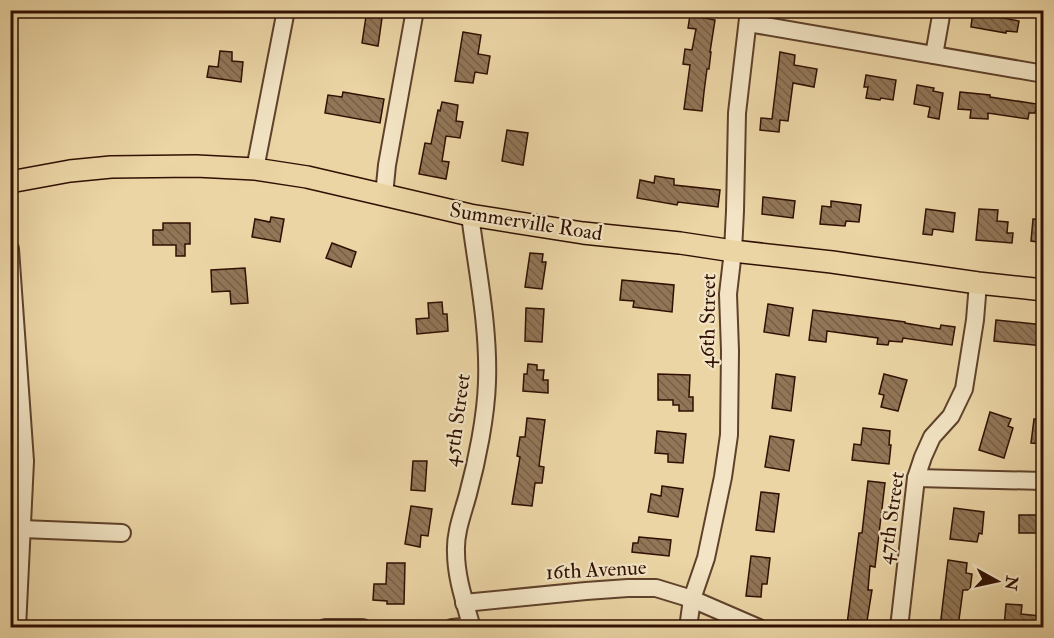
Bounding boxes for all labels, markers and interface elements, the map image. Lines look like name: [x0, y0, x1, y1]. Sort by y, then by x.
street label: Summerville Road: [448, 197, 605, 247]
street label: 46th Street: [694, 273, 722, 369]
street label: 45th Street: [437, 372, 477, 468]
street label: 47th Street: [871, 470, 911, 566]
north arrow: [967, 551, 1027, 611]
street label: 16th Avenue: [545, 554, 647, 586]
text: N: [1000, 573, 1022, 592]

